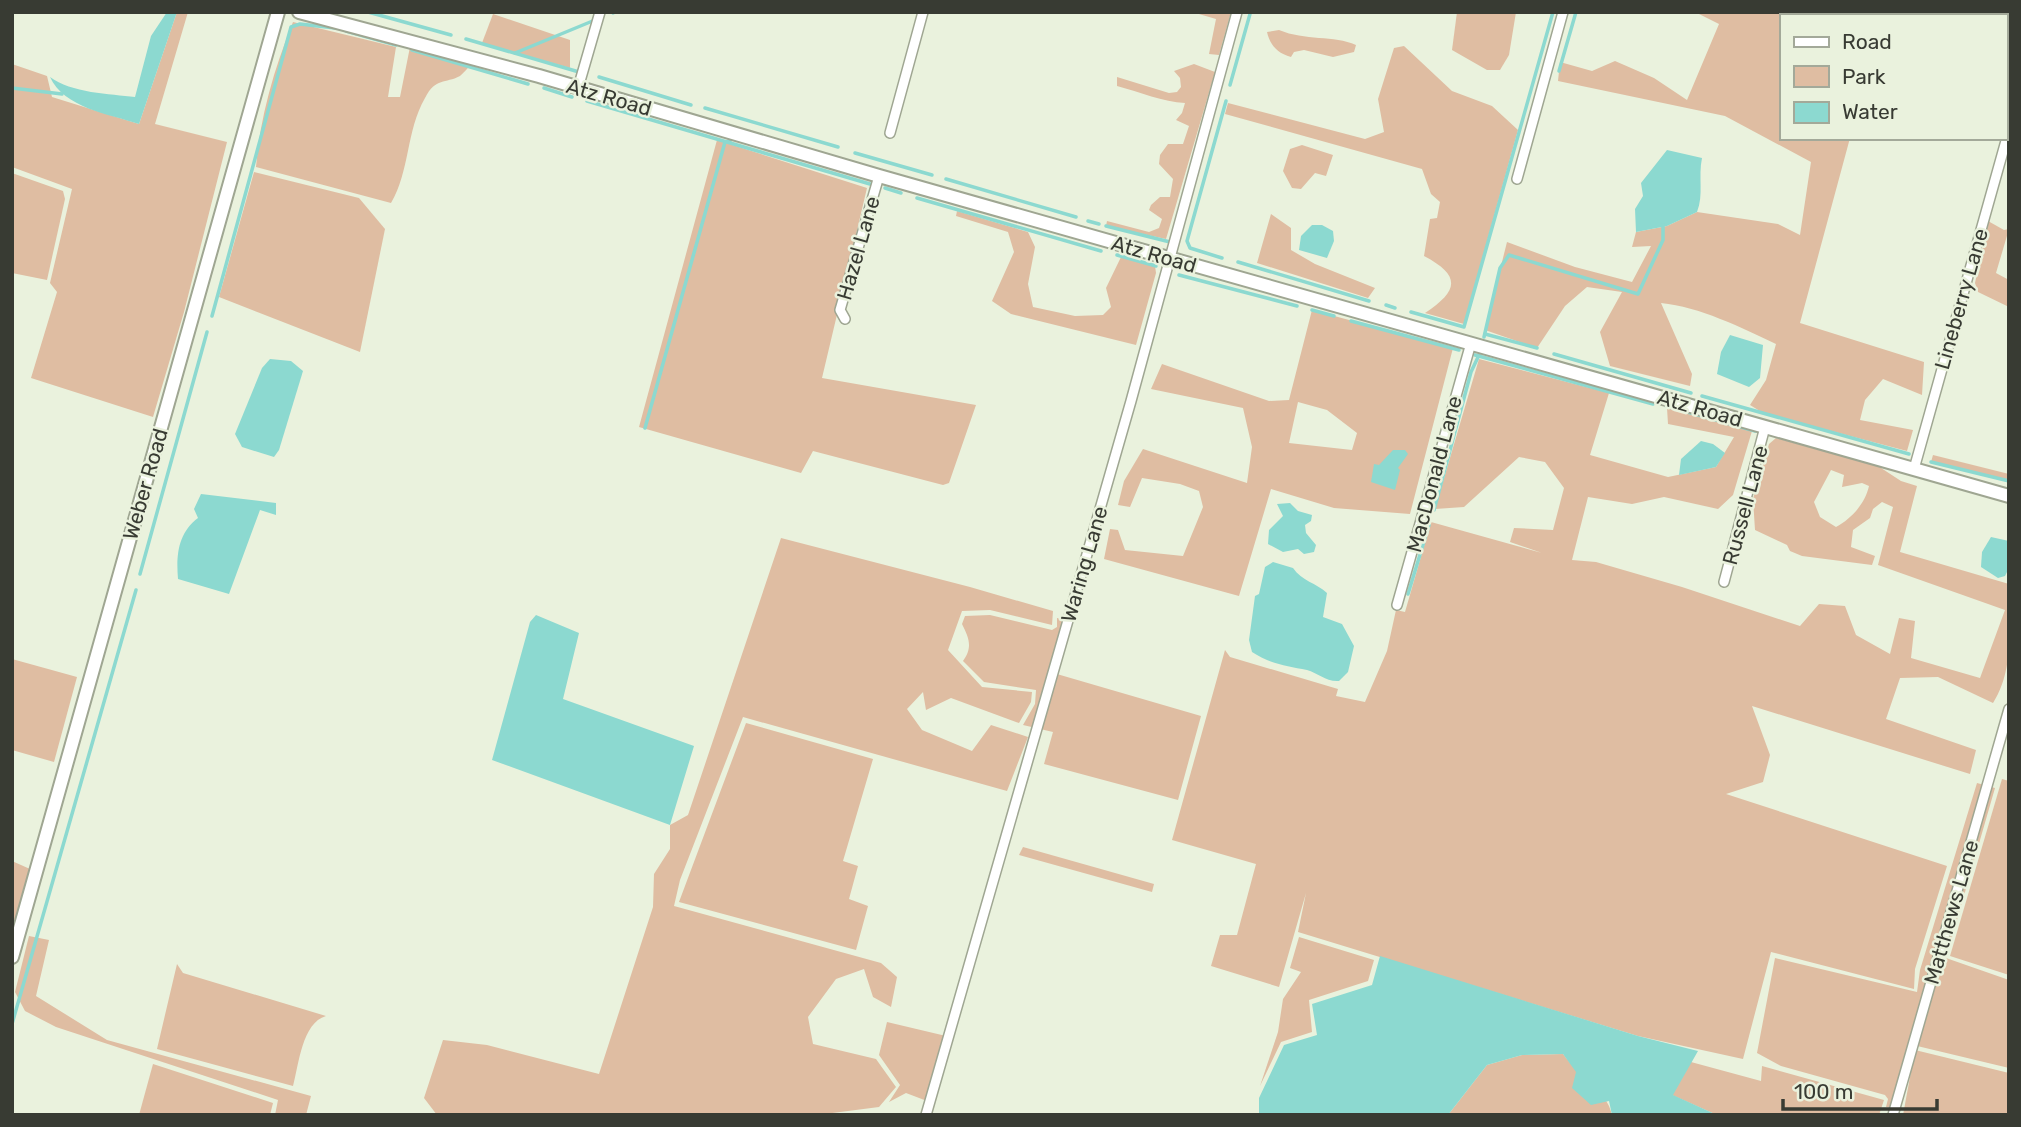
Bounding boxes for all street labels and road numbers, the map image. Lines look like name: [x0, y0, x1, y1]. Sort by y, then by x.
street label: Atz Road: [564, 73, 654, 121]
street label: Hazel Lane: [831, 193, 885, 303]
street label: Lineberry Lane: [1929, 226, 1993, 372]
street label: Atz Road: [1109, 230, 1199, 278]
street label: Atz Road: [1655, 384, 1745, 432]
street label: MacDonald Lane: [1401, 393, 1467, 555]
street label: Weber Road: [117, 425, 173, 543]
street label: Russell Lane: [1717, 442, 1773, 568]
street label: Waring Lane: [1056, 503, 1112, 625]
street label: Matthews Lane: [1918, 837, 1984, 987]

